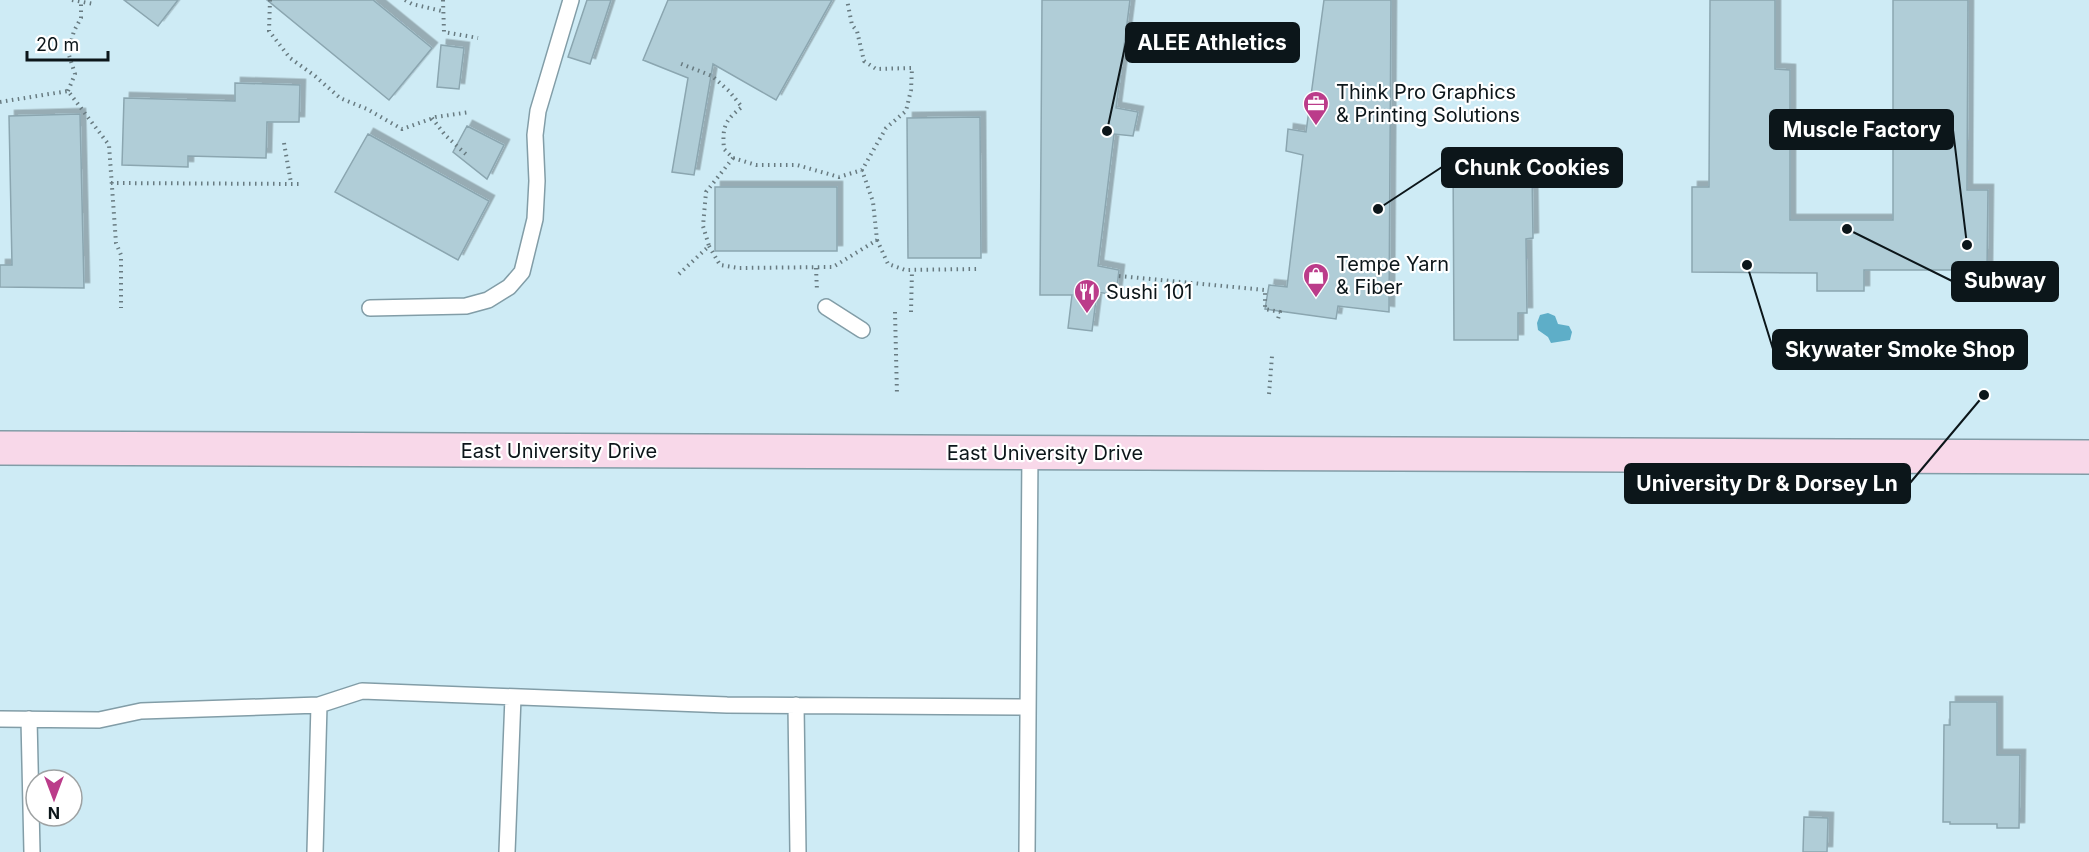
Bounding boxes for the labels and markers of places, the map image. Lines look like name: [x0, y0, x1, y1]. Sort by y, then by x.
callout: ALEE Athletics: [1126, 23, 1299, 62]
place label: Think Pro Graphics & Printing Solutions: [1336, 80, 1520, 127]
office icon: Think Pro Graphics & Printing Solutions: [1301, 89, 1331, 127]
callout: Muscle Factory: [1770, 110, 1953, 149]
callout: Chunk Cookies: [1442, 148, 1622, 187]
place label: Tempe Yarn & Fiber: [1336, 252, 1449, 299]
shop icon: Tempe Yarn & Fiber: [1301, 261, 1331, 299]
callout: Subway: [1952, 262, 2058, 301]
restaurant icon: Sushi 101: [1072, 277, 1102, 315]
place label: Sushi 101: [1106, 280, 1192, 304]
callout: Skywater Smoke Shop: [1773, 330, 2027, 369]
callout: University Dr & Dorsey Ln: [1625, 464, 1910, 503]

